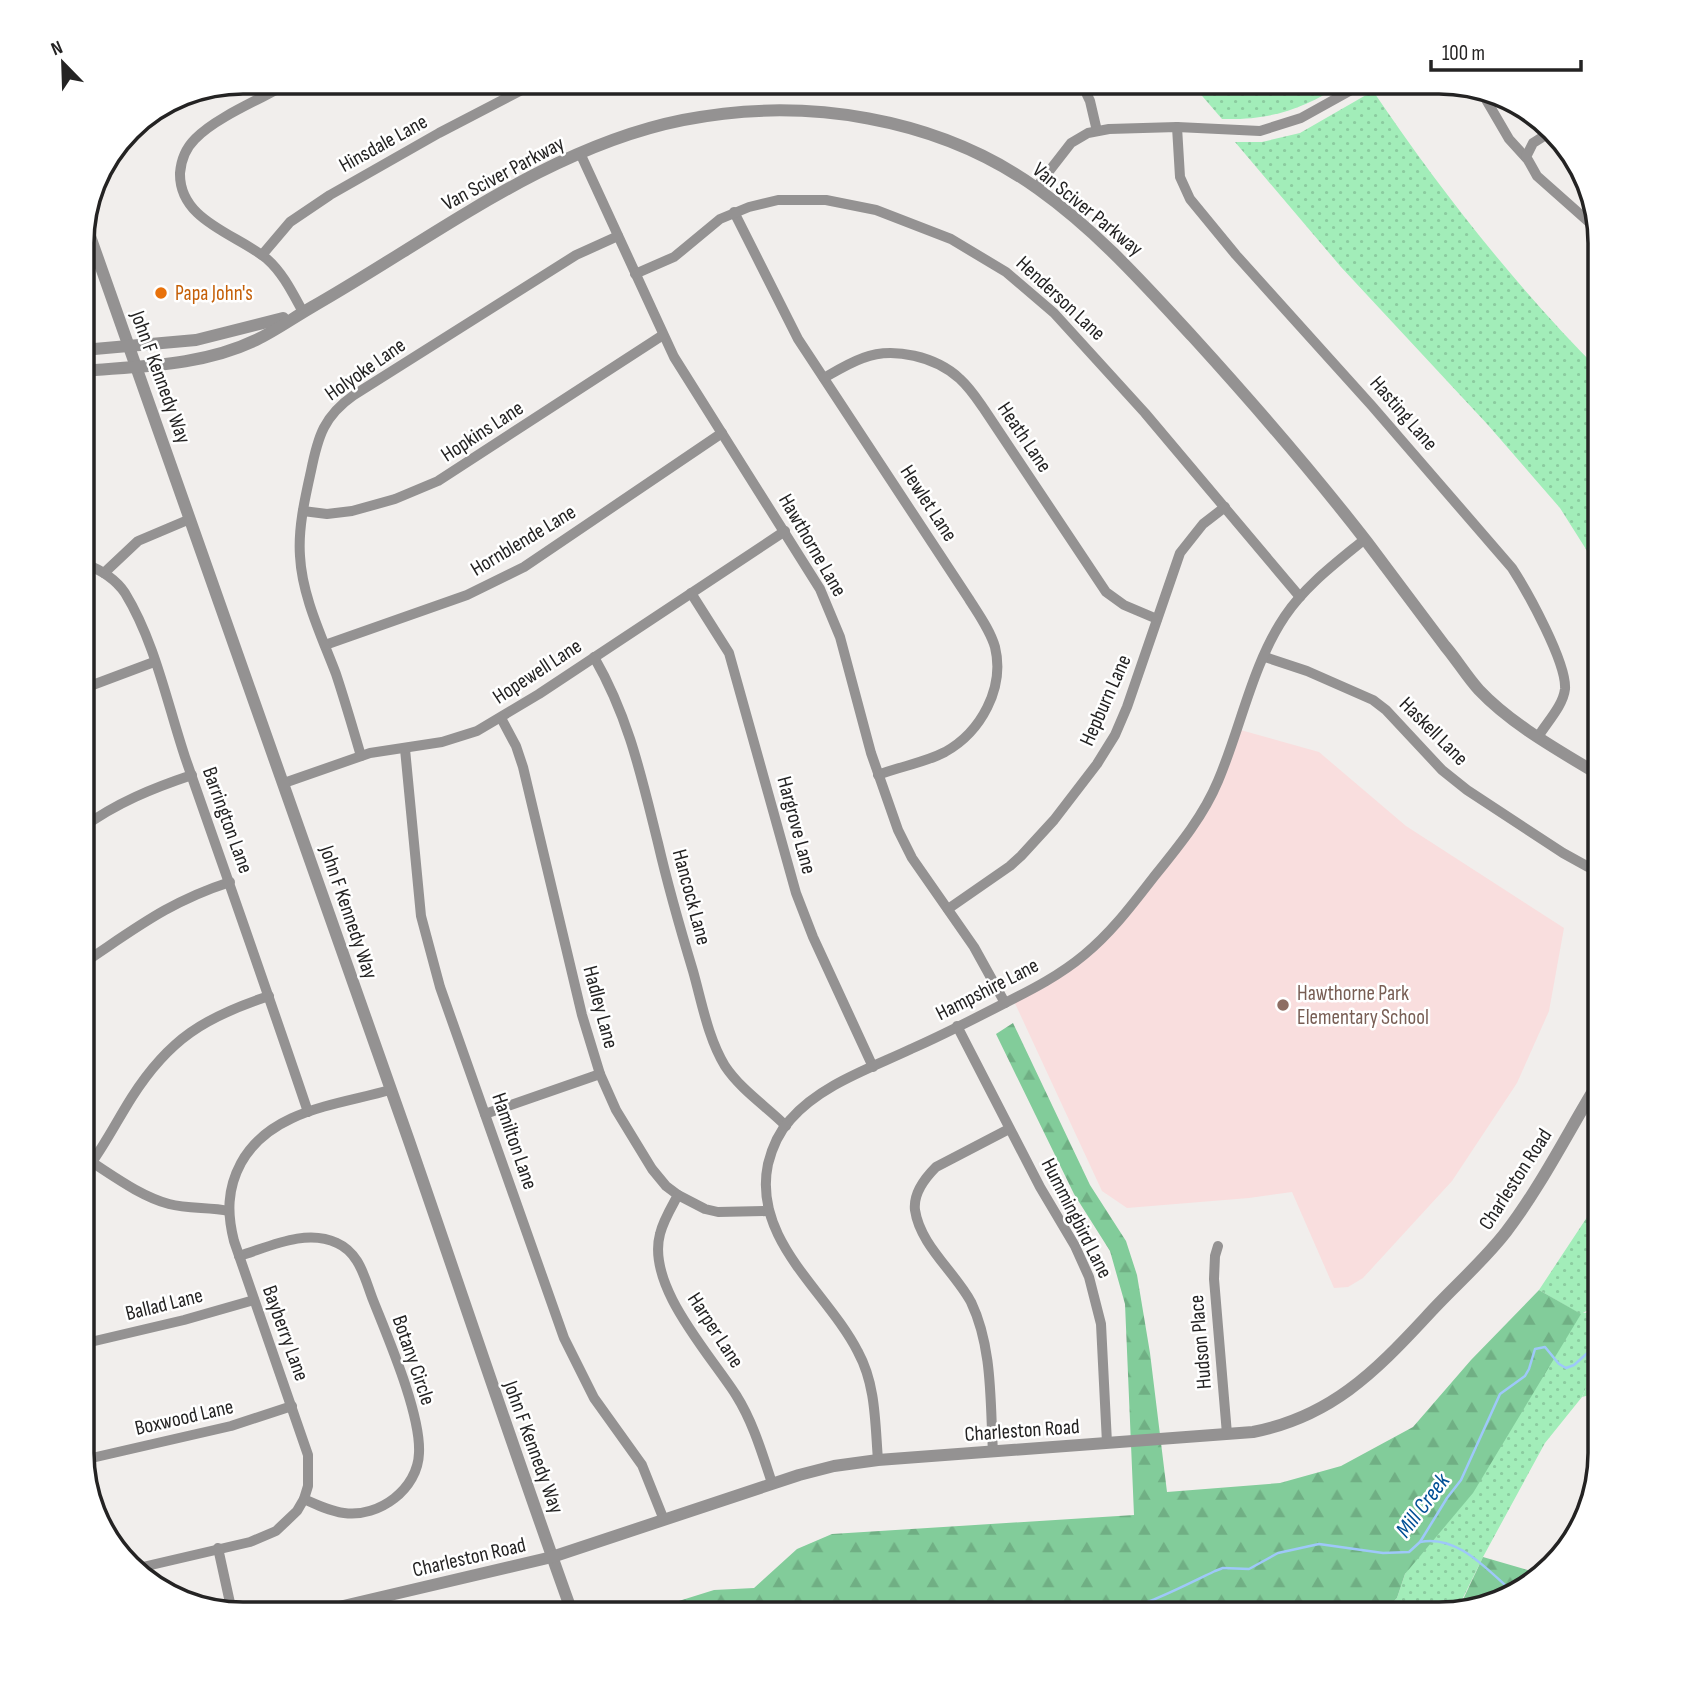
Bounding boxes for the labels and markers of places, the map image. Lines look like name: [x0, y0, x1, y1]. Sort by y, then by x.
place label: Papa John's: [175, 281, 253, 306]
marker: Papa John's: [153, 285, 169, 301]
place label: Hawthorne Park Elementary School: [1297, 981, 1429, 1030]
marker: Hawthorne Park Elementary School: [1275, 997, 1291, 1013]

